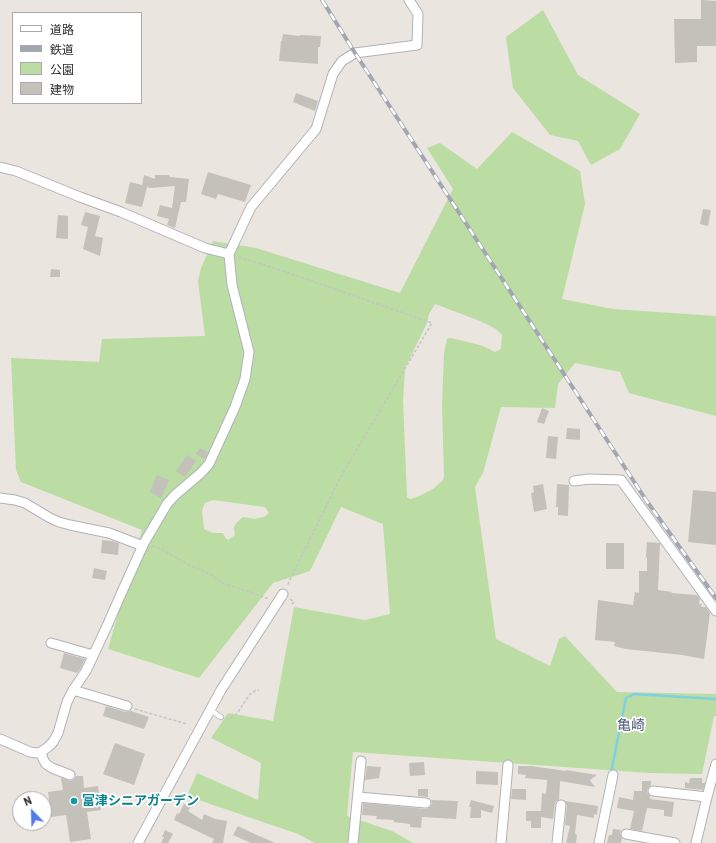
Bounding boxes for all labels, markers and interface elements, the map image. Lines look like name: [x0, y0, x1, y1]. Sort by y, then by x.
legend: [12, 12, 142, 104]
text: 道路: [50, 22, 74, 36]
text: 鉄道: [50, 42, 74, 56]
text: 公園: [50, 62, 74, 76]
text: 建物: [50, 82, 74, 96]
district label: 亀崎: [617, 717, 645, 733]
north arrow: [12, 791, 52, 831]
text: N: [22, 793, 33, 808]
place label: 富津シニアガーデン: [82, 793, 199, 809]
marker: 富津シニアガーデン: [69, 796, 79, 806]

